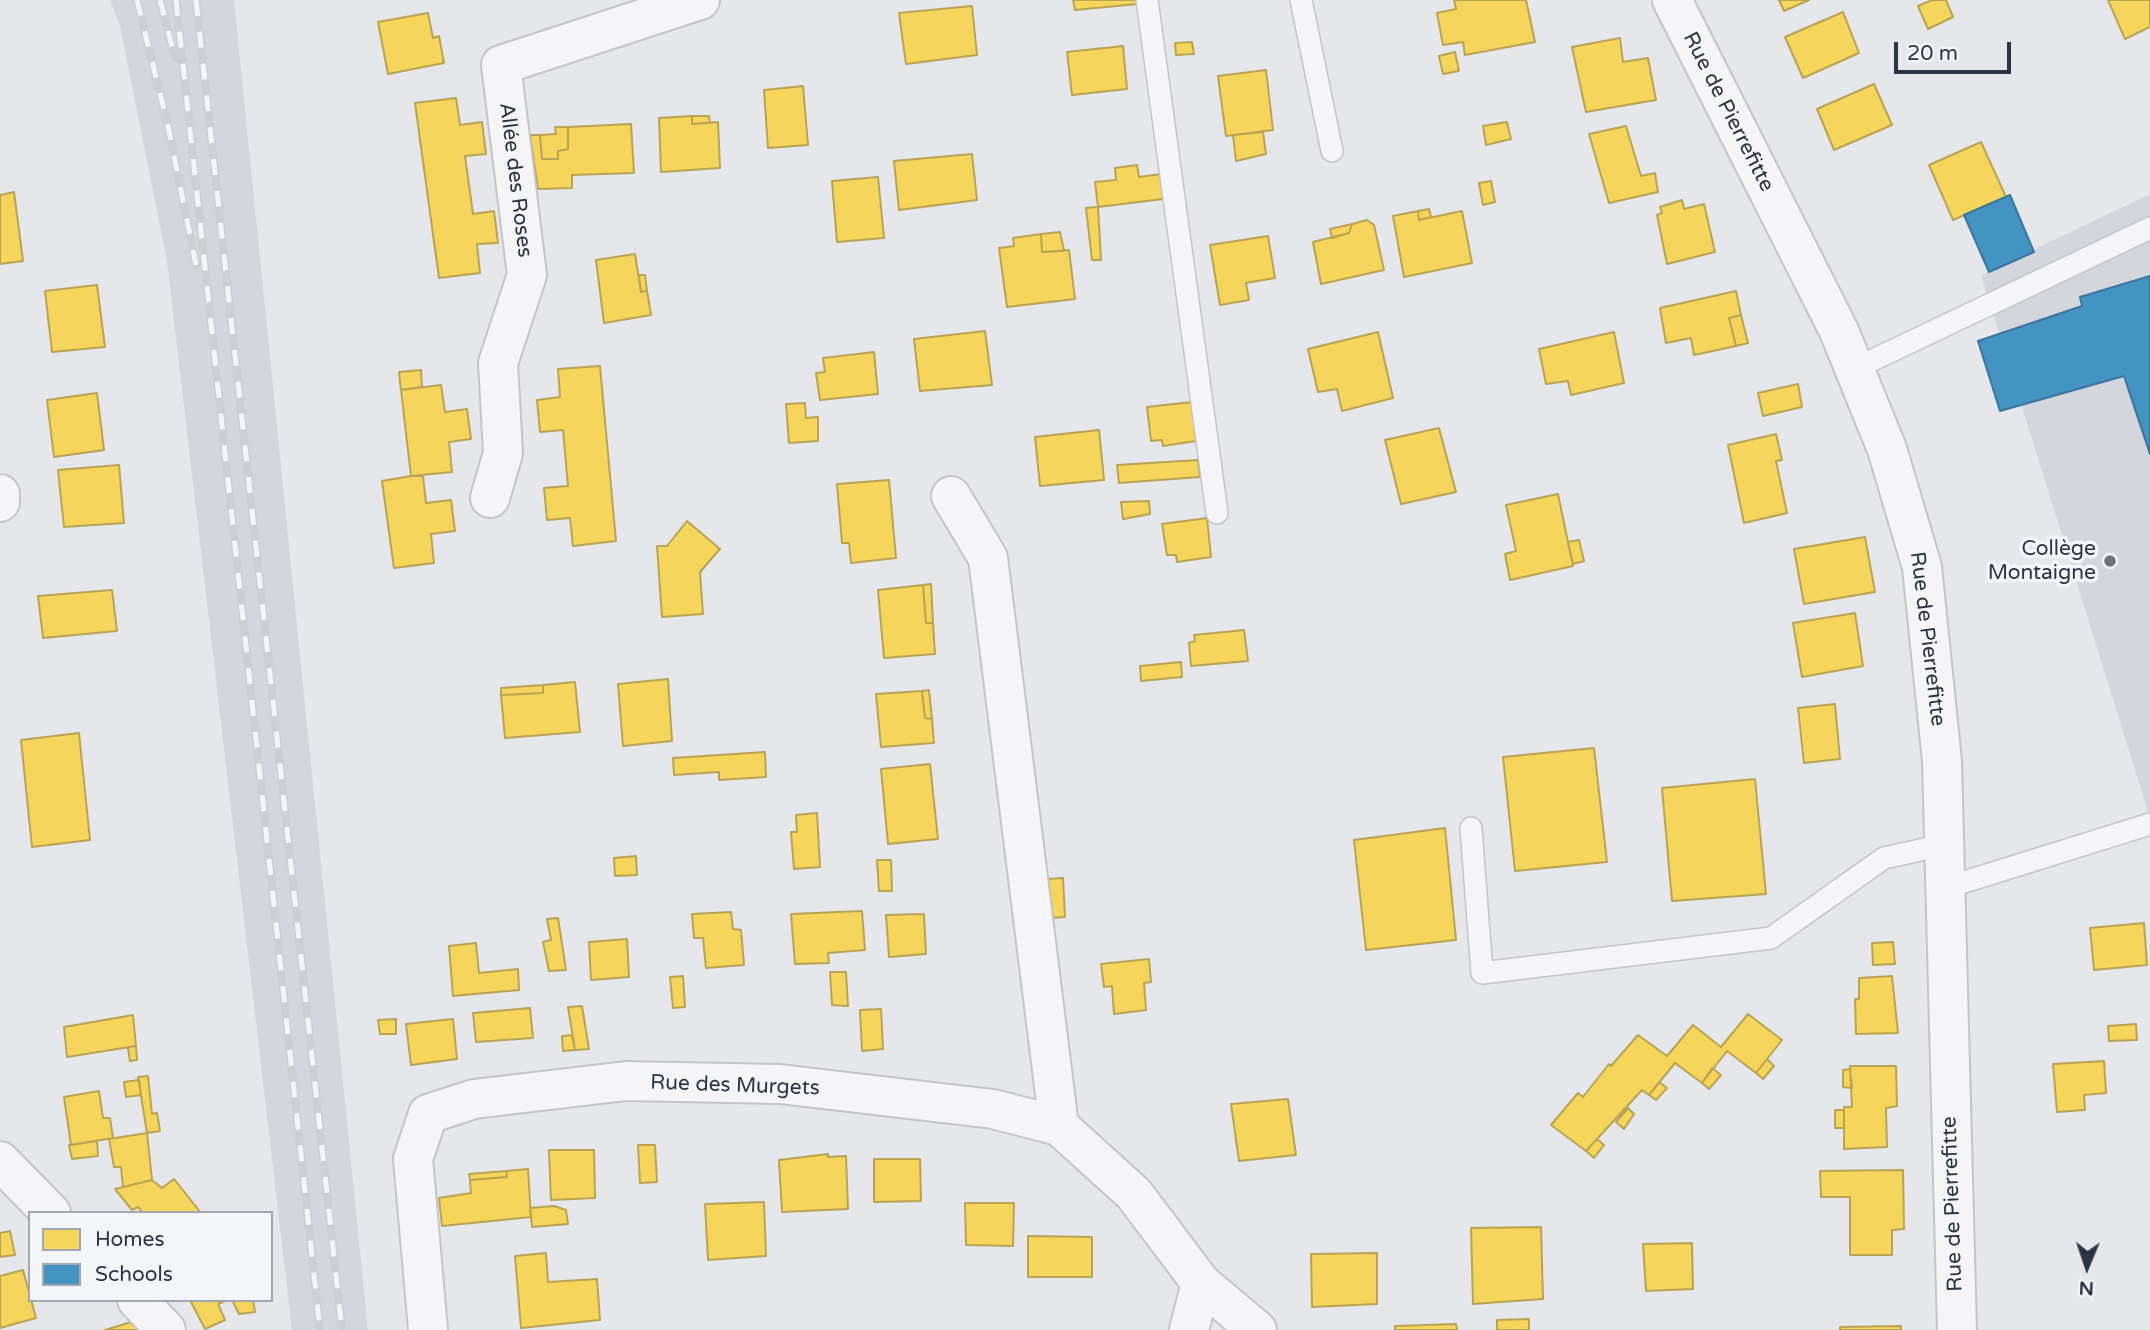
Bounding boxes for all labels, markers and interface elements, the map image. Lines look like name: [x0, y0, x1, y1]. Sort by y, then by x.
street label: Rue de Pierrefitte: [1677, 28, 1779, 196]
scale bar: [1898, 28, 2015, 72]
text: 20 m: [1907, 41, 1958, 66]
street label: Allée des Roses: [493, 101, 537, 259]
place label: Collège Montaigne: [1988, 536, 2096, 586]
street label: Rue de Pierrefitte: [1904, 550, 1950, 728]
marker: Collège Montaigne: [2102, 553, 2118, 569]
street label: Rue des Murgets: [650, 1070, 820, 1102]
street label: Rue de Pierrefitte: [1937, 1116, 1969, 1292]
legend: [28, 1211, 273, 1302]
text: Homes: [95, 1227, 165, 1252]
north arrow: [2052, 1232, 2122, 1302]
text: Schools: [95, 1262, 173, 1287]
text: N: [2078, 1277, 2094, 1299]

